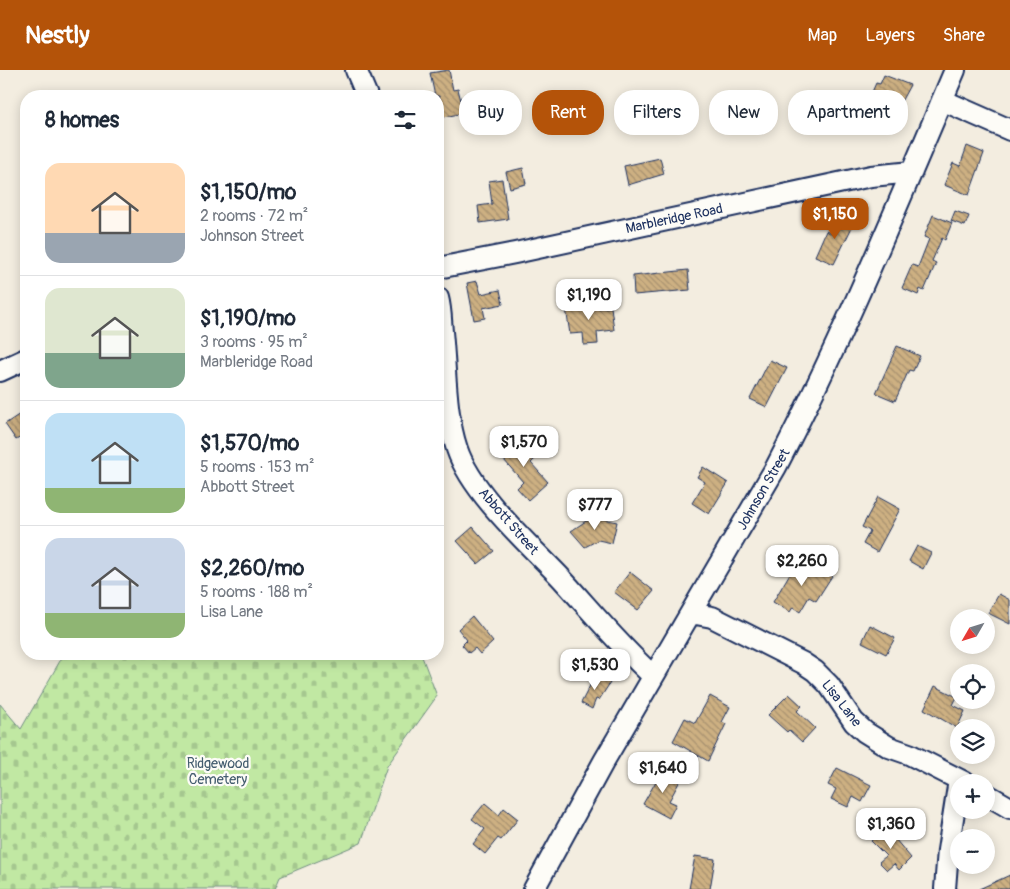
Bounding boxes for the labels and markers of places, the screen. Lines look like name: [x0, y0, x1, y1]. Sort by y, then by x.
pin: $1,150: [794, 198, 876, 240]
pin: $1,190: [548, 278, 630, 321]
pin: $1,570: [483, 426, 565, 468]
pin: $777: [565, 488, 625, 531]
pin: $2,260: [761, 544, 843, 587]
pin: $1,530: [554, 648, 636, 691]
pin: $1,640: [622, 752, 704, 794]
pin: $1,360: [850, 808, 932, 850]

